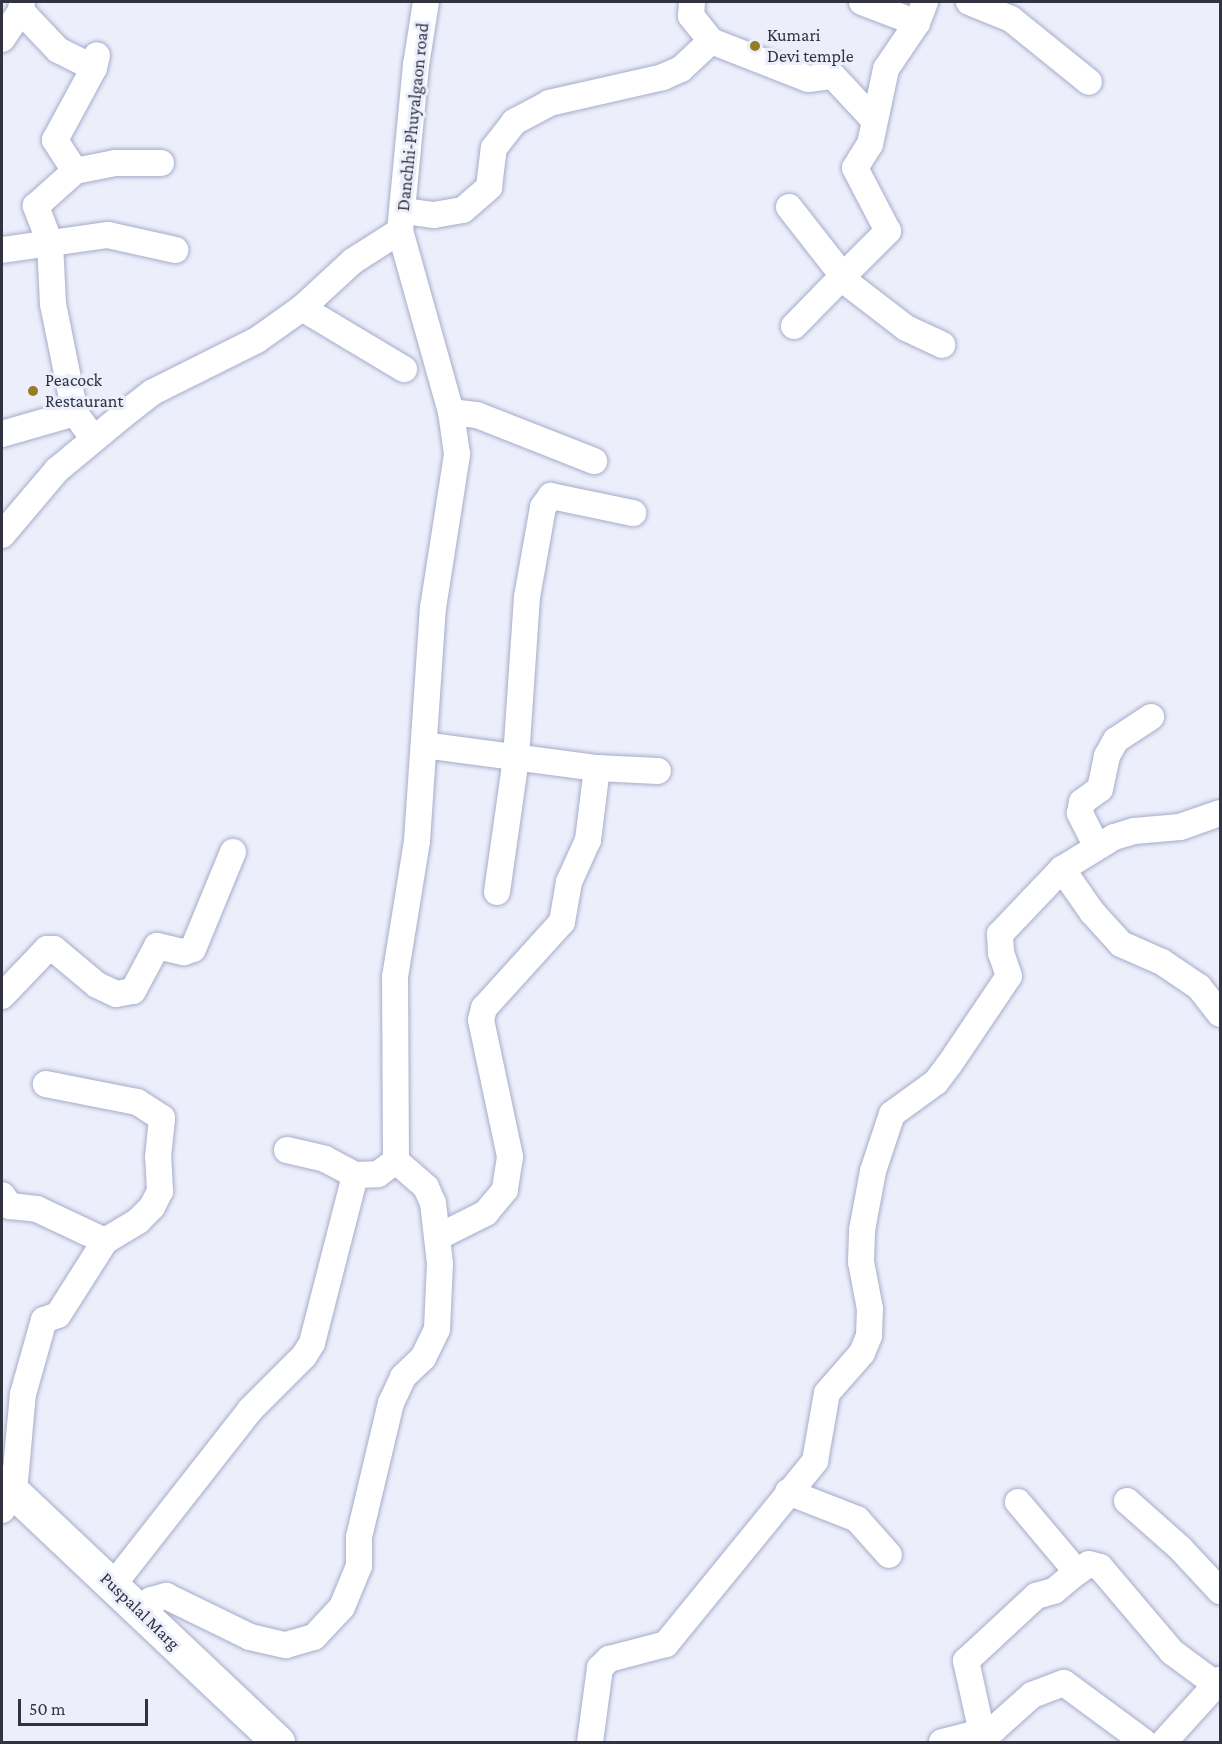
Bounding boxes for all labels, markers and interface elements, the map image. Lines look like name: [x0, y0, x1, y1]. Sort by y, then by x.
street label: Danchhi-Phuyalgaon road: [392, 22, 434, 212]
place label: Kumari Devi temple: [767, 25, 854, 68]
marker: Kumari Devi temple: [748, 39, 762, 53]
place label: Peacock Restaurant: [45, 370, 123, 412]
marker: Peacock Restaurant: [26, 384, 40, 398]
street label: Puspalal Marg: [96, 1568, 184, 1654]
scale bar: [21, 1687, 152, 1725]
text: 50 m: [29, 1699, 66, 1719]

